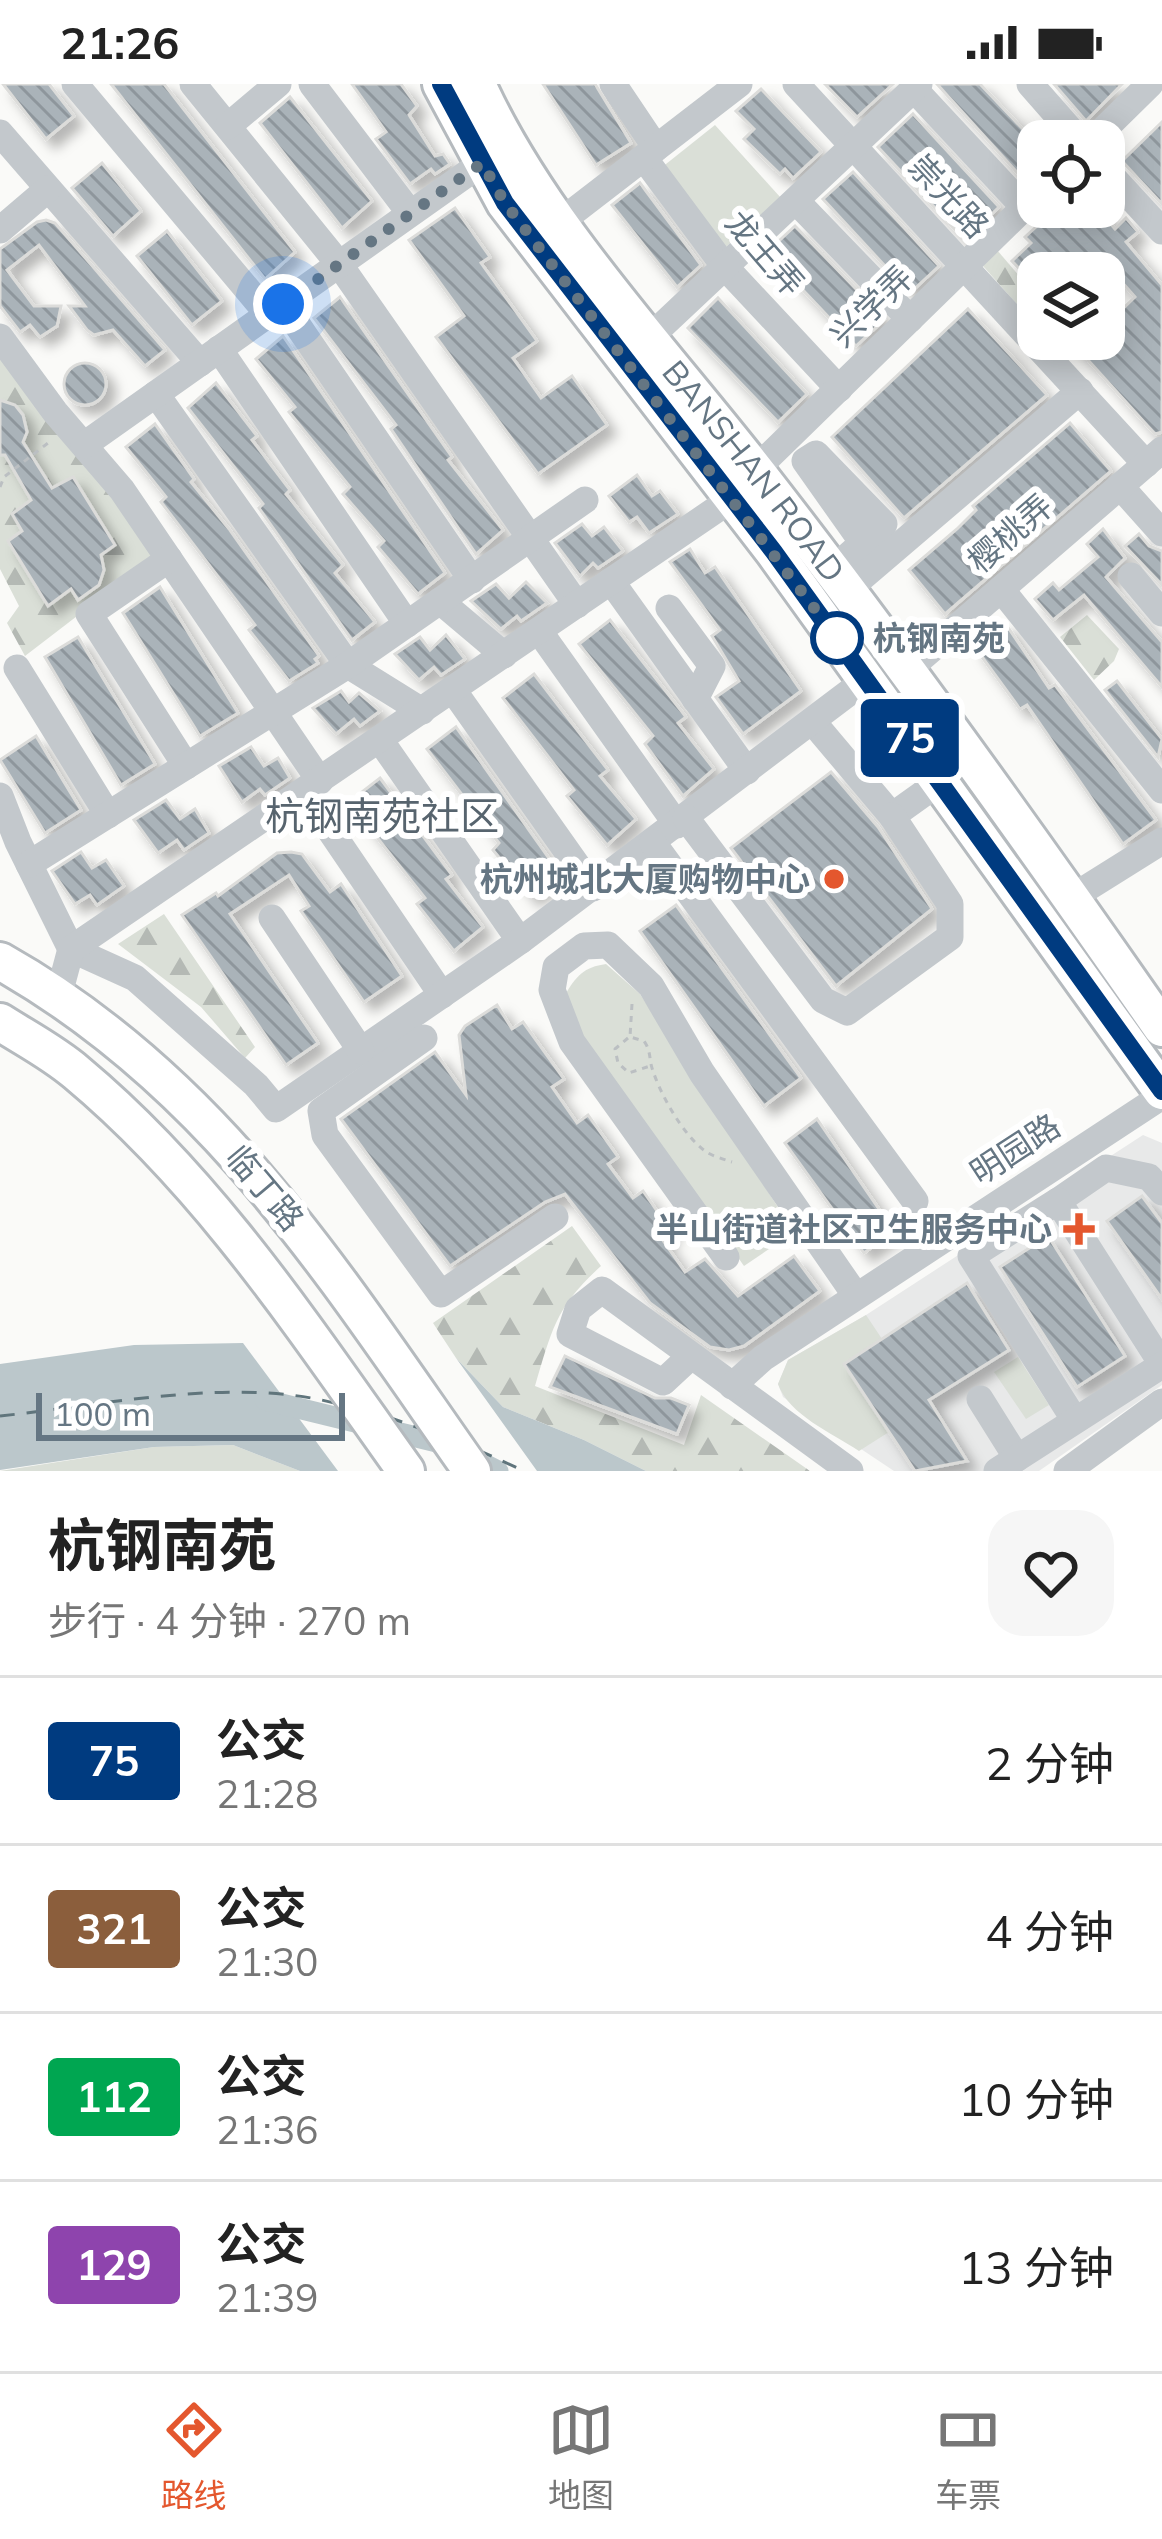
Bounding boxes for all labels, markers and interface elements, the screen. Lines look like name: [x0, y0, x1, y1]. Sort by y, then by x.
text: 21:26: [60, 14, 179, 70]
map controls: [1017, 120, 1125, 360]
button: locate: [1017, 120, 1125, 228]
street label: 崇光路: [901, 145, 998, 246]
street label: 龙王弄: [717, 202, 813, 303]
button: layers: [1017, 252, 1125, 360]
street label: 兴学弄: [821, 257, 921, 355]
your location: [253, 274, 313, 334]
street label: BANSHAN ROAD: [654, 351, 854, 590]
street label: 樱桃弄: [959, 485, 1060, 581]
marker: 杭钢南苑: [812, 613, 862, 663]
place label: 杭钢南苑: [873, 617, 1005, 658]
line badge: 75: [856, 699, 964, 777]
text: 75: [885, 711, 935, 764]
district label: 杭钢南苑社区: [265, 791, 499, 840]
place label: 杭州城北大厦购物中心: [480, 858, 810, 899]
marker: 杭州城北大厦购物中心: [821, 866, 847, 892]
street label: 明园路: [962, 1104, 1067, 1193]
street label: 临丁路: [218, 1137, 313, 1239]
place label: 半山街道社区卫生服务中心: [656, 1208, 1052, 1249]
marker: 半山街道社区卫生服务中心: [1063, 1213, 1095, 1245]
scale bar: [36, 1387, 345, 1440]
text: 100 m: [54, 1393, 151, 1434]
text: 杭钢南苑: [48, 1509, 276, 1580]
button: heart: [988, 1510, 1114, 1636]
text: 步行 · 4 分钟 · 270 m: [48, 1596, 411, 1645]
text: 公交: [216, 1711, 306, 1767]
text: 75: [89, 1734, 139, 1787]
text: 2 分钟: [985, 1735, 1114, 1791]
text: 21:28: [216, 1769, 319, 1818]
text: 公交: [216, 1879, 306, 1935]
text: 321: [76, 1902, 152, 1955]
text: 4 分钟: [985, 1903, 1114, 1959]
text: 21:30: [216, 1937, 319, 1986]
text: 公交: [216, 2047, 306, 2103]
text: 112: [76, 2070, 152, 2123]
text: 10 分钟: [958, 2071, 1114, 2127]
text: 21:36: [216, 2105, 319, 2154]
text: 公交: [216, 2215, 306, 2271]
text: 129: [76, 2238, 152, 2291]
text: 13 分钟: [958, 2239, 1114, 2295]
text: 21:39: [216, 2273, 319, 2322]
tab: 路线: [161, 2397, 227, 2517]
tab: 地图: [548, 2397, 614, 2517]
tab: 车票: [935, 2397, 1001, 2517]

